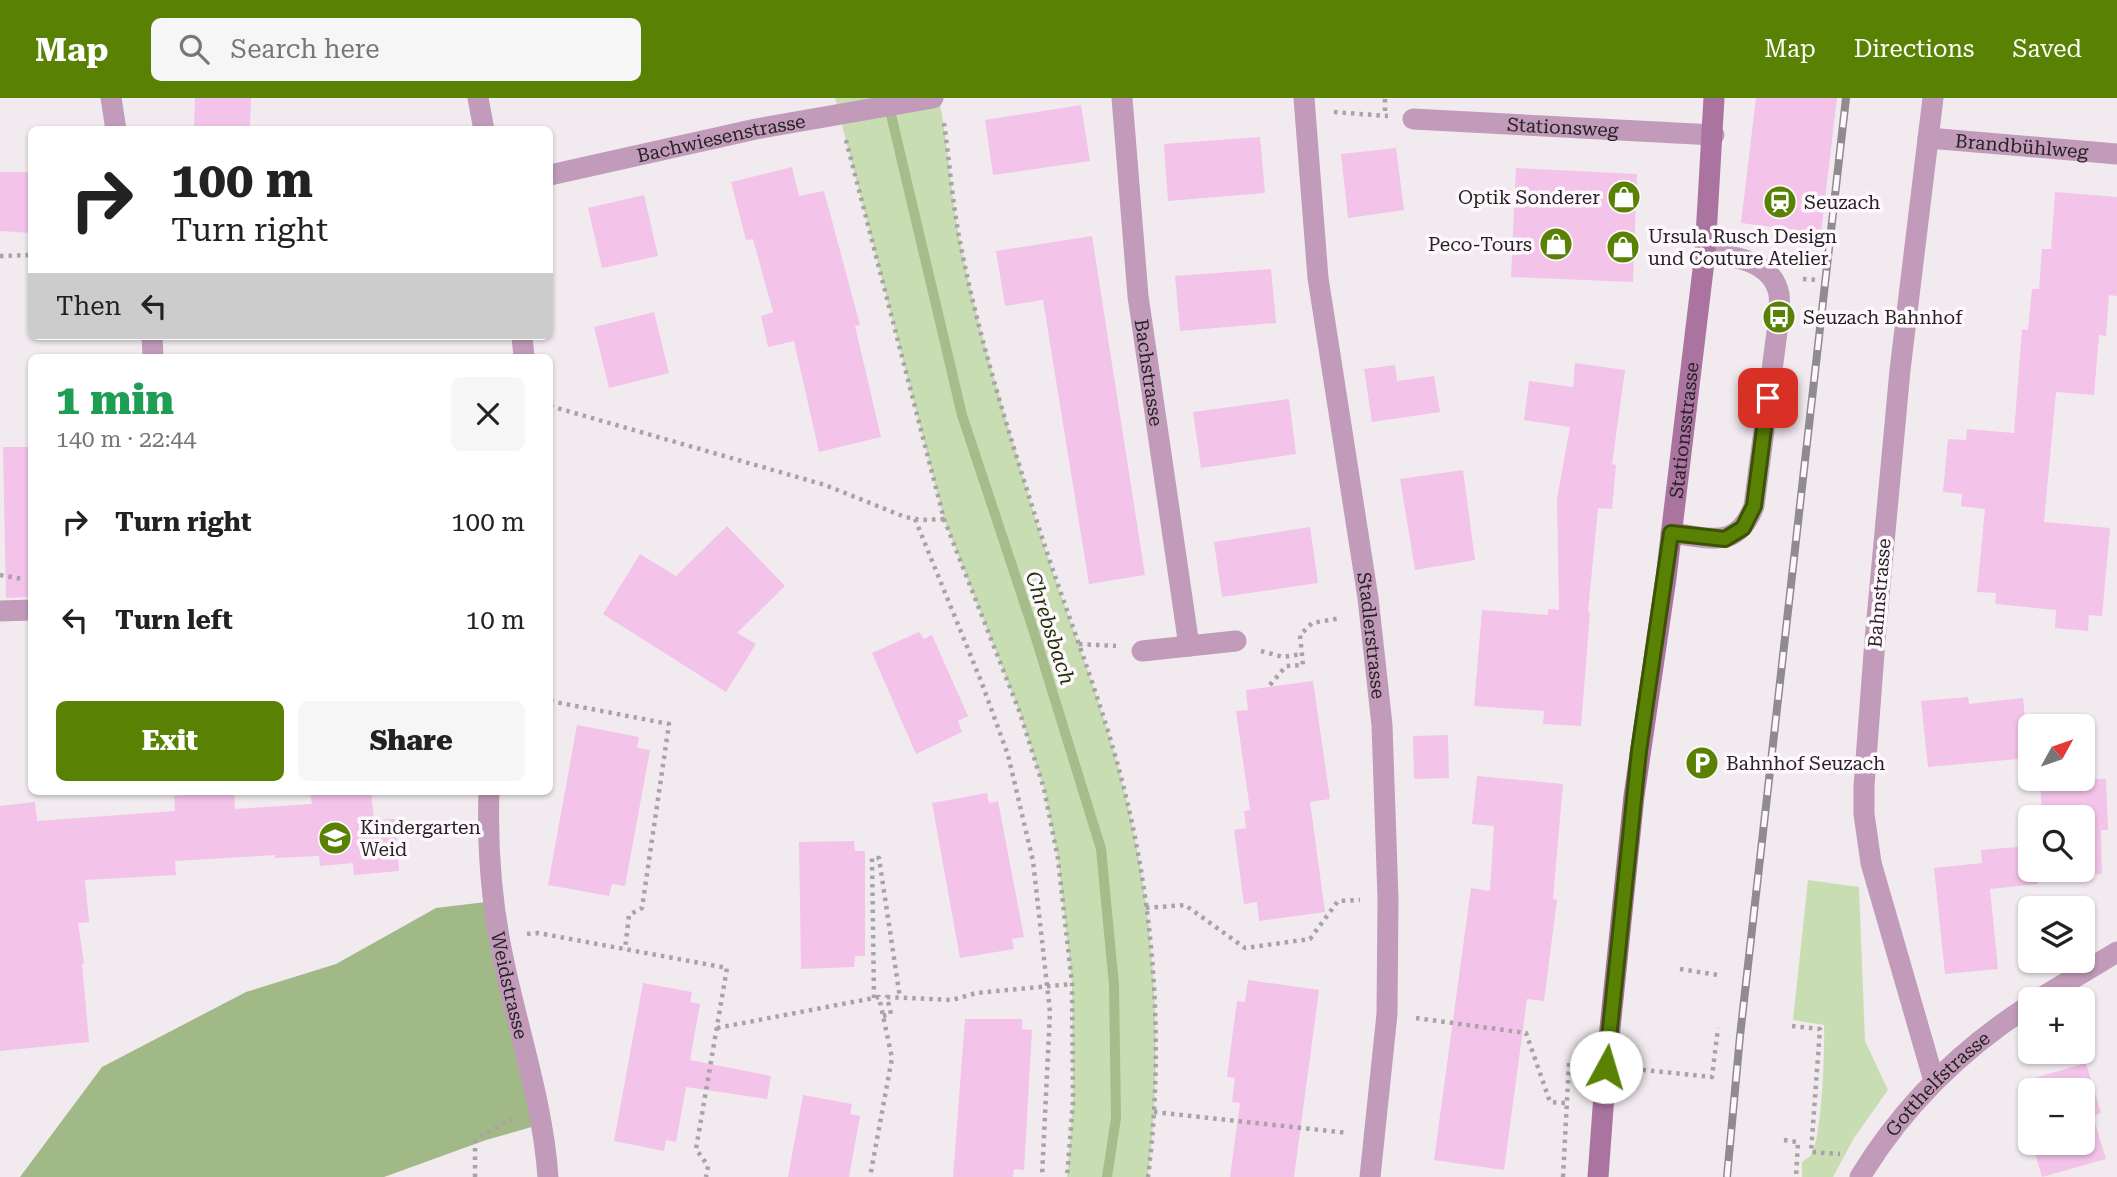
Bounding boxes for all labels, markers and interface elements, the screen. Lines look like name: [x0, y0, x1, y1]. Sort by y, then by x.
search box: [151, 18, 641, 81]
text: Map: [35, 30, 109, 69]
icon: search: [175, 30, 213, 68]
text: Search here: [231, 34, 380, 64]
text: Map: [1764, 35, 1816, 63]
text: Directions: [1854, 35, 1974, 63]
text: Saved: [2012, 35, 2082, 63]
street label: Bachwiesenstrasse: [635, 110, 807, 167]
street label: Stationsweg: [1507, 113, 1619, 142]
street label: Brandbühlweg: [1954, 129, 2089, 164]
text: 100 m: [171, 152, 313, 209]
icon: right: [56, 154, 147, 245]
shop icon: Optik Sonderer: [1605, 178, 1643, 216]
station icon: Seuzach: [1761, 183, 1799, 221]
place label: Optik Sonderer: [1458, 186, 1600, 209]
place label: Seuzach: [1804, 191, 1880, 214]
text: Turn right: [171, 211, 328, 249]
shop icon: Peco-Tours: [1537, 225, 1575, 263]
place label: Ursula Rusch Design und Couture Atelier: [1648, 225, 1837, 270]
shop icon: Ursula Rusch Design und Couture Atelier: [1604, 228, 1642, 266]
place label: Peco-Tours: [1428, 233, 1532, 256]
icon: left: [135, 287, 173, 325]
text: Then: [56, 291, 121, 321]
bus stop icon: Seuzach Bahnhof: [1760, 298, 1798, 336]
place label: Seuzach Bahnhof: [1803, 306, 1963, 329]
street label: Bachstrasse: [1129, 318, 1168, 428]
street label: Stationsstrasse: [1665, 361, 1704, 500]
pin: [1738, 368, 1798, 428]
text: 1 min: [56, 375, 174, 424]
button: close: [451, 377, 525, 451]
icon: arrive: [1749, 379, 1787, 417]
text: 140 m · 22:44: [56, 426, 196, 453]
icon: right: [56, 503, 94, 541]
text: Turn right: [115, 507, 251, 537]
text: 100 m: [451, 507, 525, 537]
street label: Bahnstrasse: [1863, 537, 1896, 649]
water label: Chrebsbach: [1020, 568, 1080, 688]
street label: Stadlerstrasse: [1352, 570, 1390, 700]
icon: left: [56, 601, 94, 639]
text: Turn left: [115, 605, 233, 635]
text: 10 m: [466, 605, 525, 635]
button: Exit: [56, 701, 284, 781]
button: Share: [298, 701, 525, 781]
north arrow: [2018, 714, 2095, 791]
map controls: [2018, 714, 2095, 1155]
parking icon: Bahnhof Seuzach: [1683, 744, 1721, 782]
place label: Bahnhof Seuzach: [1726, 752, 1885, 775]
button: search: [2018, 805, 2095, 882]
place label: Kindergarten Weid: [360, 816, 481, 861]
school or university icon: Kindergarten Weid: [316, 819, 354, 857]
button: layers: [2018, 896, 2095, 973]
street label: Weidstrasse: [486, 930, 533, 1041]
button: +: [2018, 987, 2095, 1064]
street label: Gotthelfstrasse: [1881, 1027, 1995, 1141]
position arrow: [1569, 1030, 1643, 1104]
button: −: [2018, 1078, 2095, 1155]

